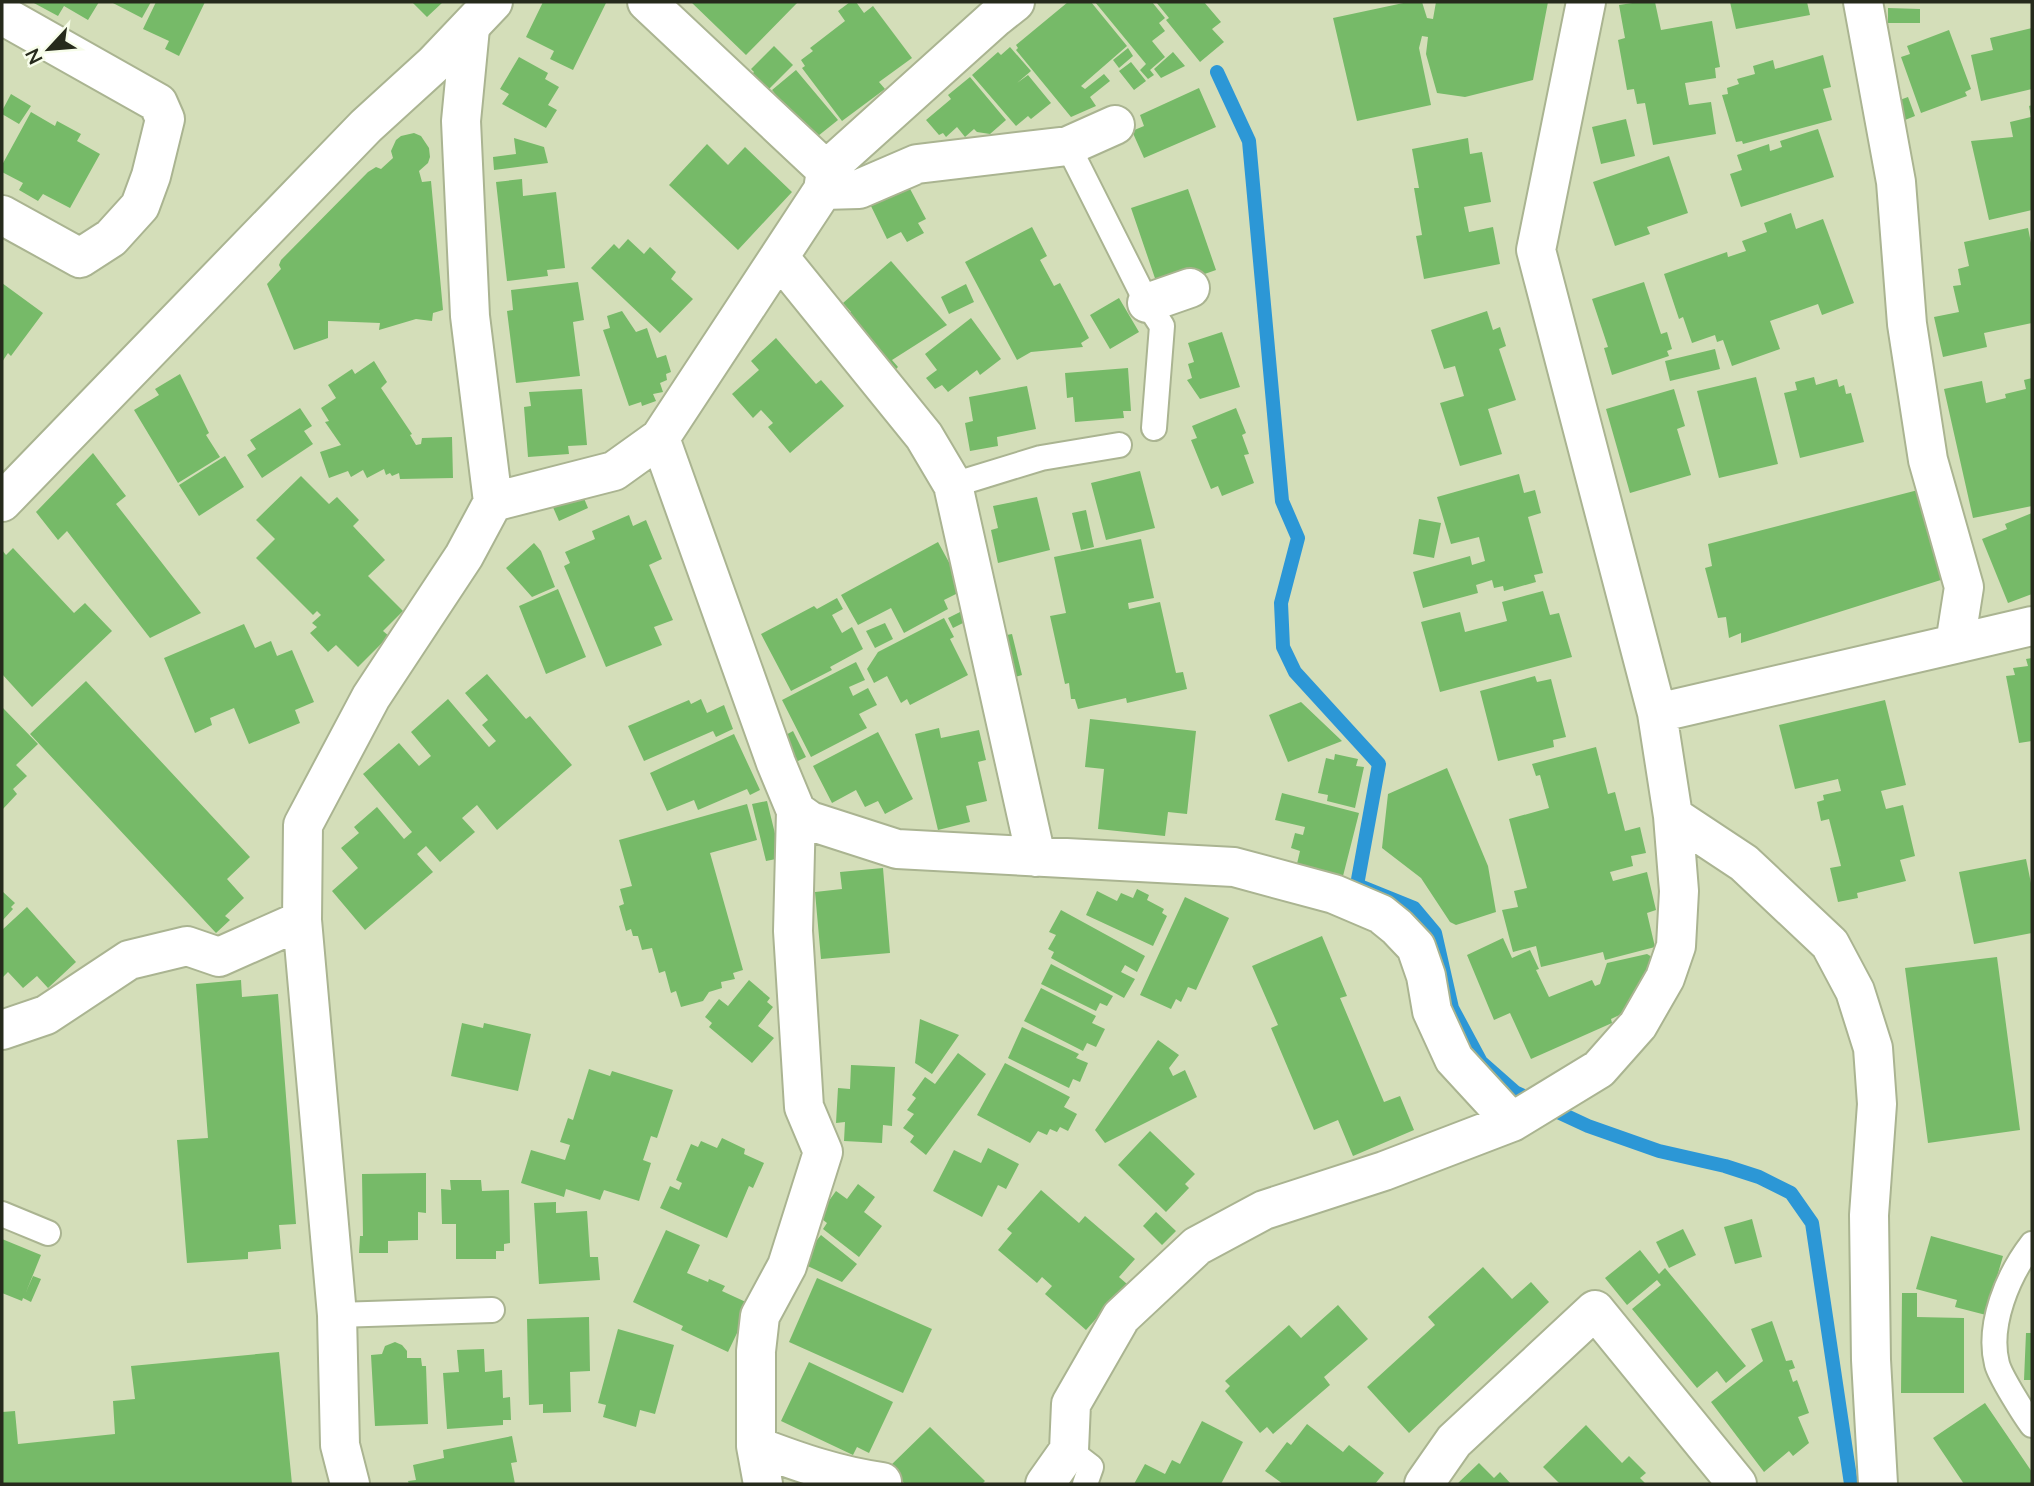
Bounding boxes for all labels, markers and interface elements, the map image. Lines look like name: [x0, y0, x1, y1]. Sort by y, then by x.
north arrow: [14, 14, 84, 84]
text: N: [20, 45, 47, 68]

